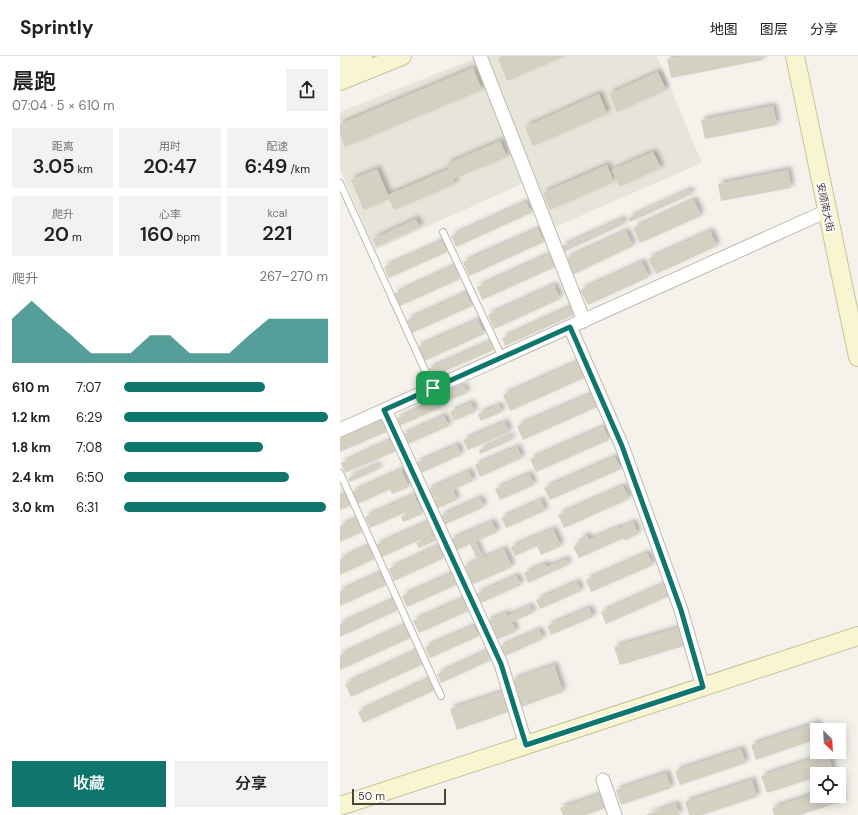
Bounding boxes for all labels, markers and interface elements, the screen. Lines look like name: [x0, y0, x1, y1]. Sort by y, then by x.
text: Sprintly: [20, 15, 93, 40]
text: 地图: [710, 20, 738, 38]
text: 图层: [760, 20, 788, 38]
text: 分享: [810, 20, 838, 38]
text: 晨跑: [12, 67, 56, 96]
button: share: [286, 69, 328, 111]
text: 07:04 · 5 × 610 m: [12, 97, 115, 114]
text: 距离: [52, 139, 74, 153]
text: 用时: [159, 139, 181, 153]
text: 配速: [266, 139, 288, 153]
text: 3.05: [32, 153, 75, 179]
text: 20:47: [143, 153, 197, 179]
text: 6:49: [245, 153, 287, 179]
text: km: [75, 162, 93, 176]
text: /km: [287, 162, 310, 176]
street label: 安顺南大街: [814, 181, 837, 233]
text: kcal: [267, 206, 287, 220]
text: 爬升: [52, 207, 74, 221]
text: 心率: [159, 207, 181, 221]
text: 221: [262, 220, 292, 246]
text: 20: [44, 221, 69, 247]
text: 160: [140, 221, 174, 247]
text: m: [69, 230, 82, 244]
text: bpm: [174, 230, 200, 244]
text: 267–270 m: [260, 268, 328, 285]
text: 爬升: [12, 270, 38, 287]
pin: [416, 371, 450, 405]
icon: arrive: [422, 377, 444, 399]
text: 610 m: [12, 379, 49, 396]
text: 7:07: [76, 379, 101, 396]
text: 1.2 km: [12, 409, 50, 426]
text: 6:29: [76, 409, 102, 426]
text: 1.8 km: [12, 439, 51, 456]
text: 7:08: [76, 439, 102, 456]
text: 2.4 km: [12, 469, 54, 486]
text: 6:50: [76, 469, 104, 486]
text: 3.0 km: [12, 499, 55, 516]
text: 6:31: [76, 499, 98, 516]
north arrow: [810, 723, 846, 759]
map controls: [810, 723, 846, 803]
button: 收藏: [12, 761, 166, 807]
button: 分享: [174, 761, 328, 807]
button: locate: [810, 767, 846, 803]
scale bar: [352, 787, 446, 806]
text: 50 m: [358, 789, 385, 803]

